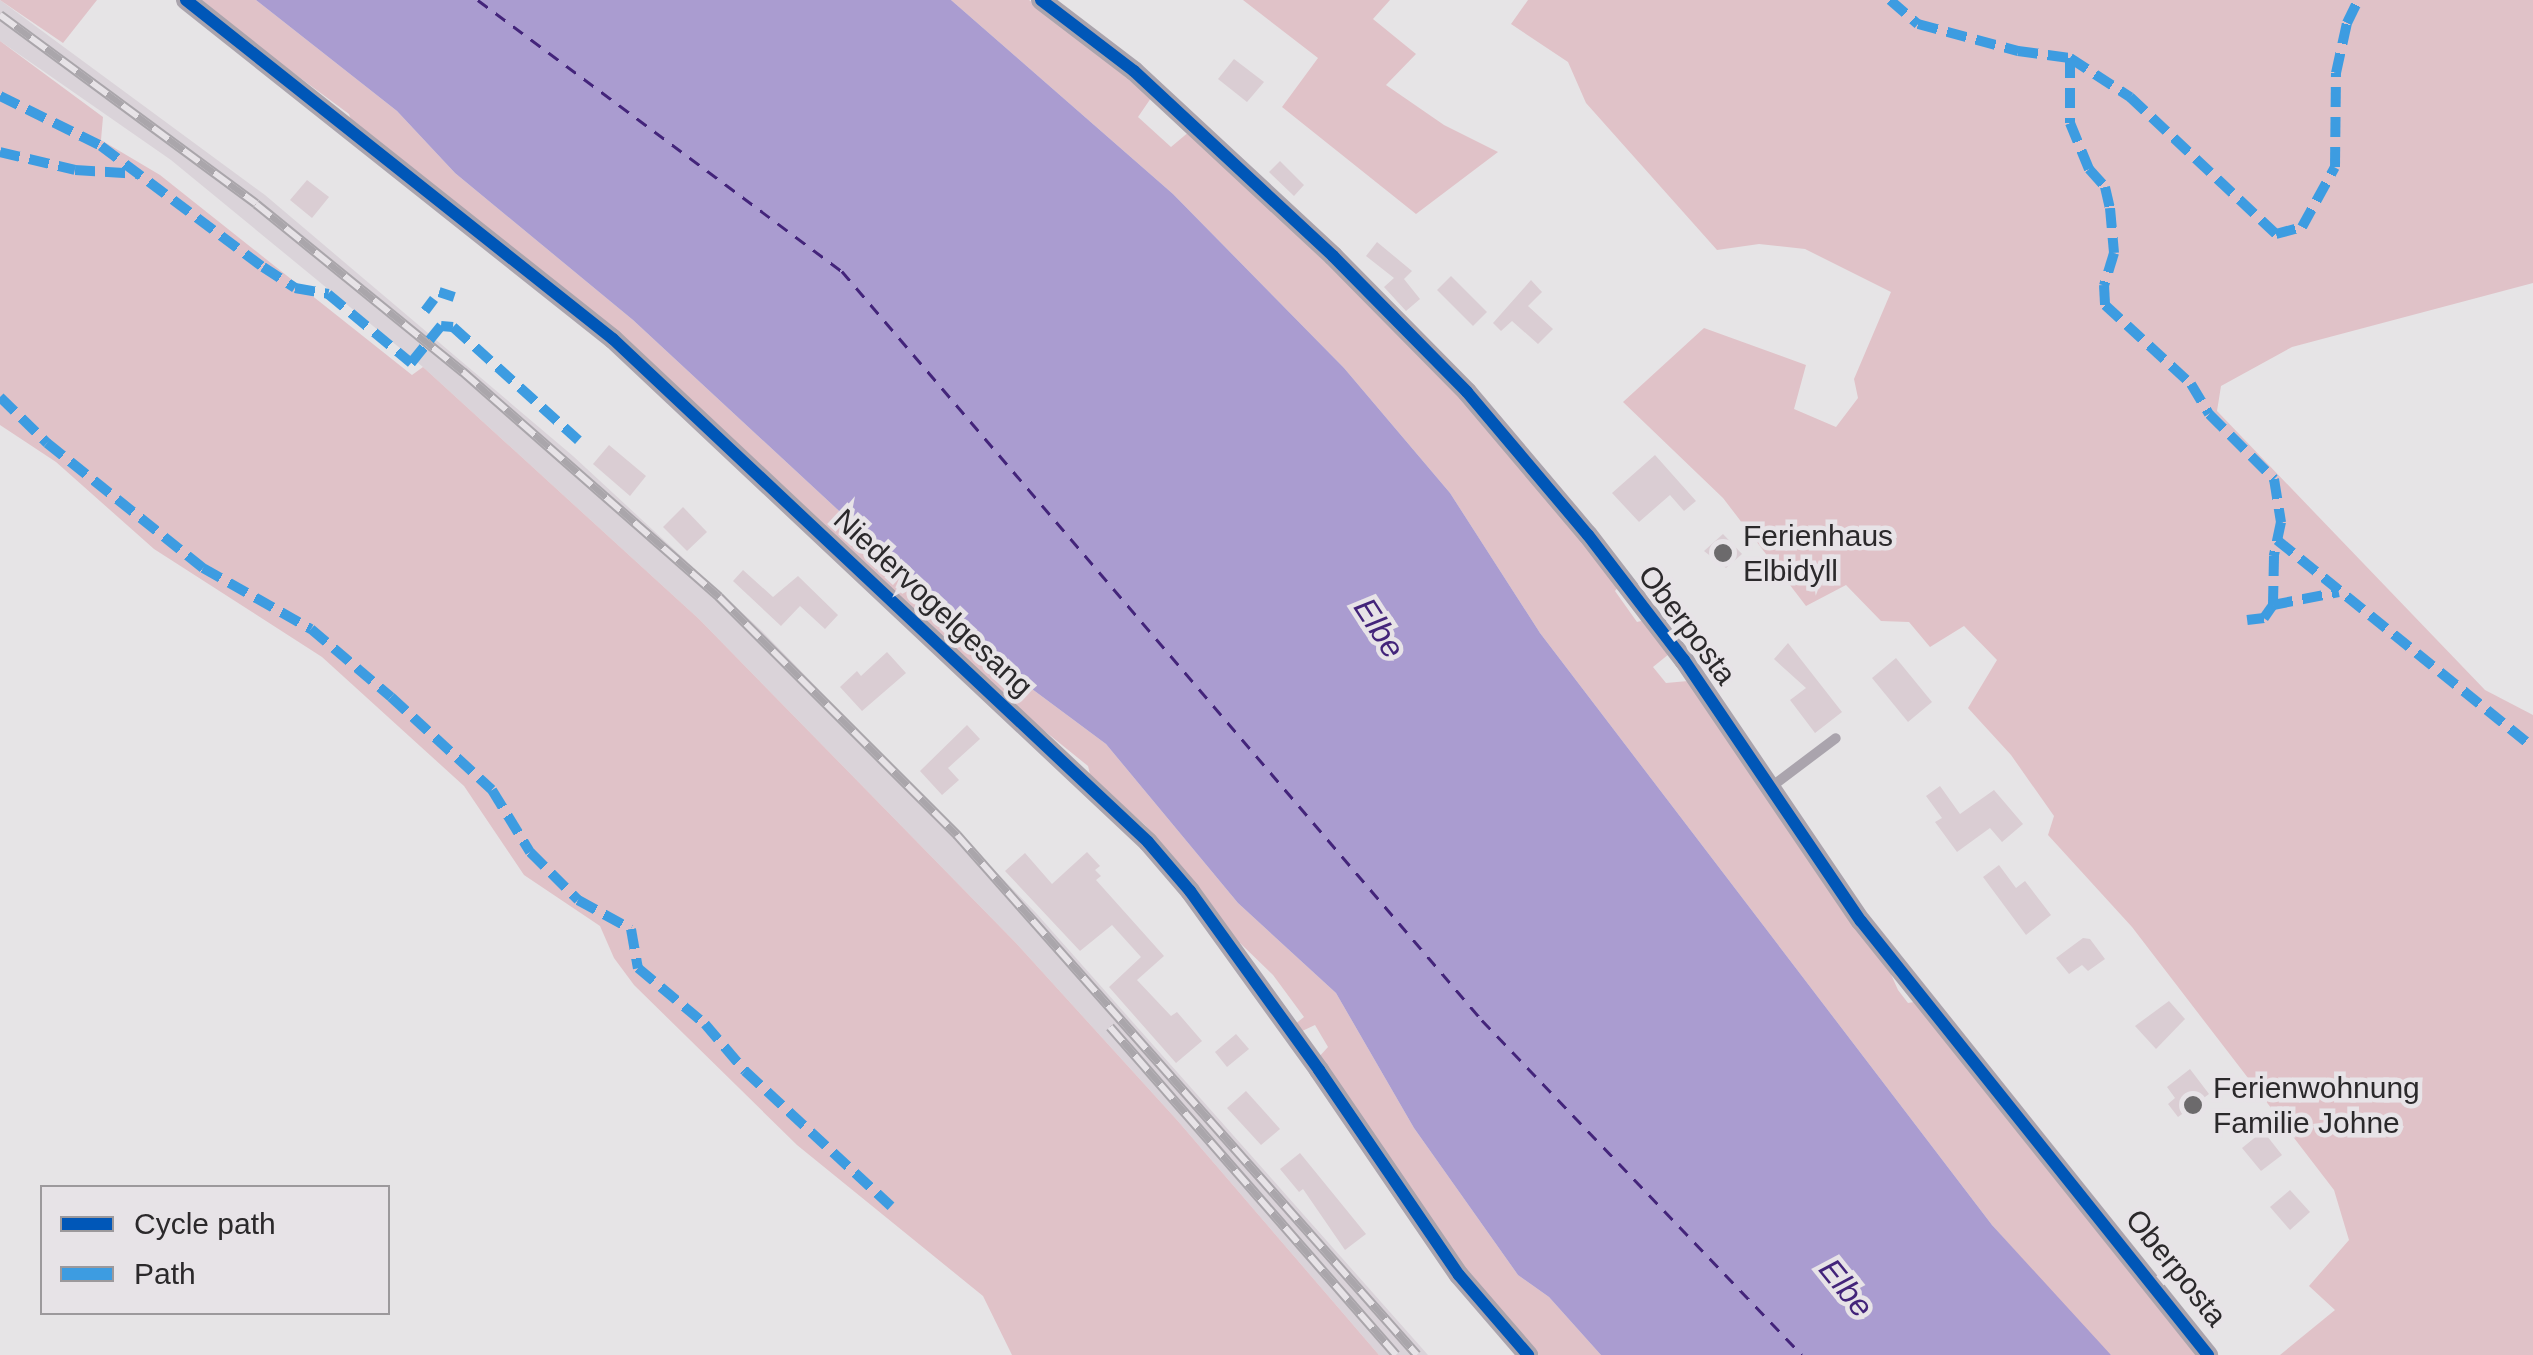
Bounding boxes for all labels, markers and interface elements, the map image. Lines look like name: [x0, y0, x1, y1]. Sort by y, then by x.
street label: Niedervogelgesang: [826, 502, 1040, 704]
place label: Ferienhaus Elbidyll: [1743, 518, 1893, 588]
marker: Ferienhaus Elbidyll: [1712, 542, 1734, 564]
street label: Oberposta: [1630, 558, 1744, 692]
water label: Elbe: [1345, 591, 1413, 665]
place label: Ferienwohnung Familie Johne: [2213, 1070, 2420, 1140]
marker: Ferienwohnung Familie Johne: [2182, 1094, 2204, 1116]
legend: [40, 1185, 390, 1315]
street label: Oberposta: [2118, 1202, 2234, 1334]
text: Cycle path: [134, 1207, 276, 1240]
water label: Elbe: [1811, 1251, 1881, 1325]
text: Path: [134, 1257, 196, 1290]

